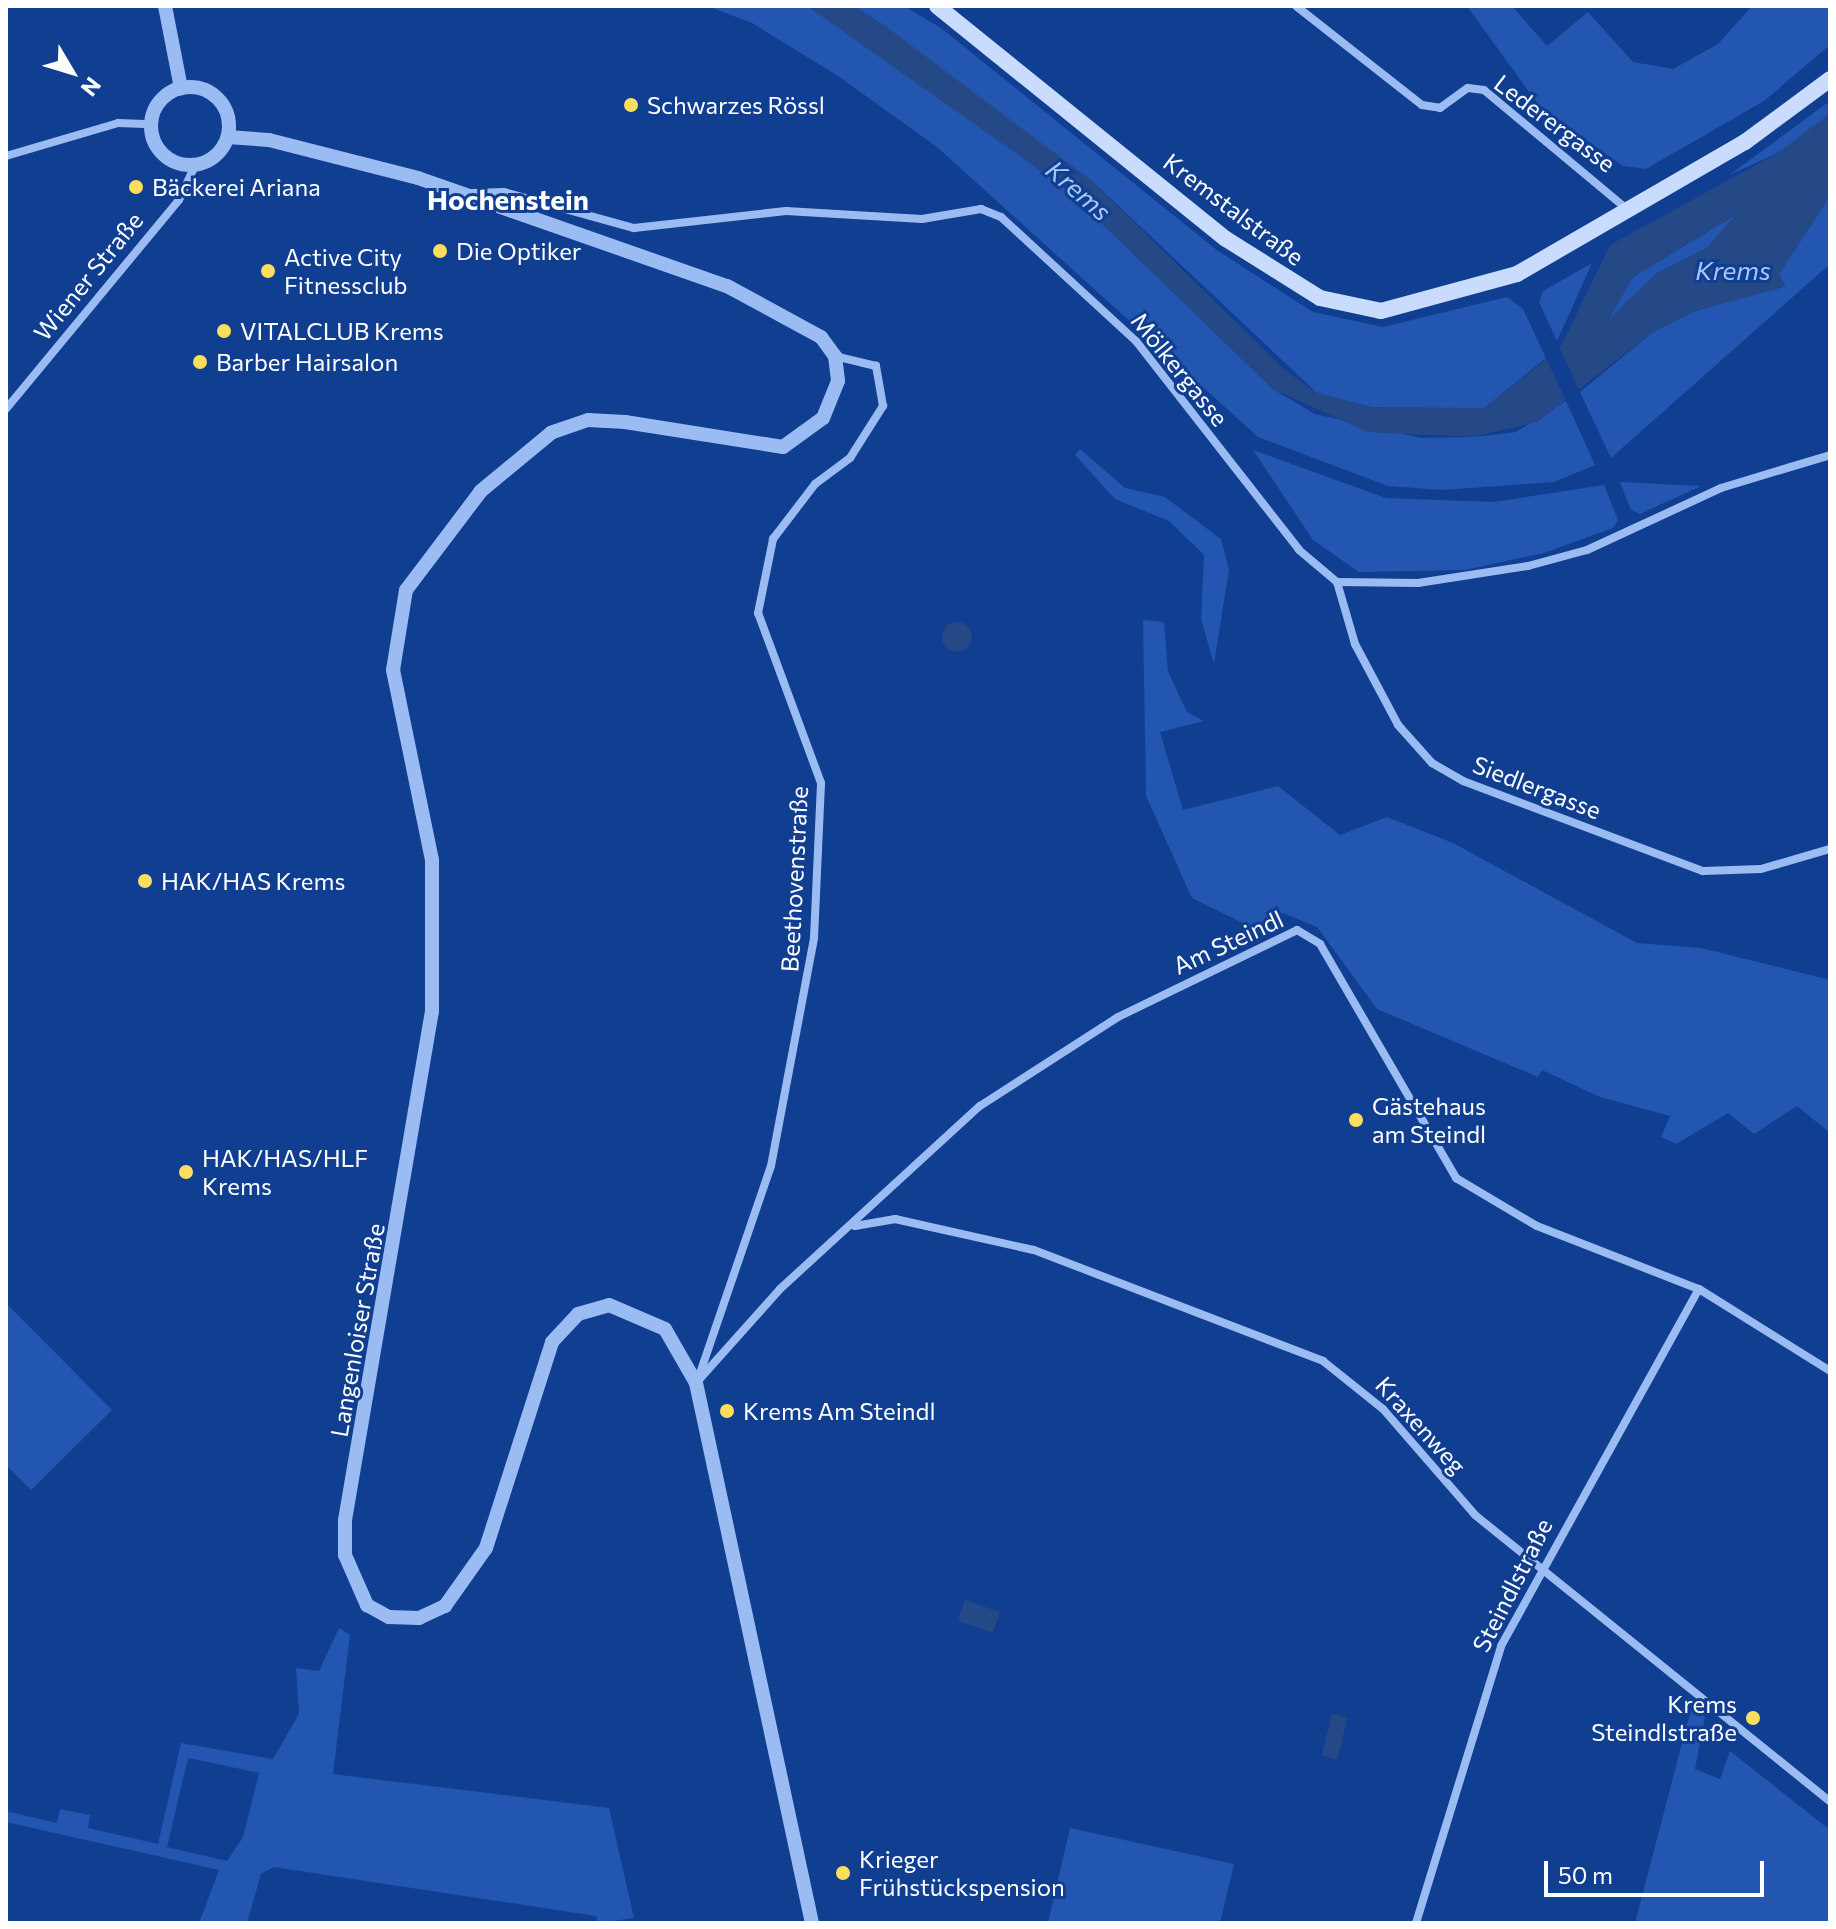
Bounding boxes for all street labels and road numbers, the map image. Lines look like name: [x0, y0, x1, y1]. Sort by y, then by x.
street label: Lederergasse: [1489, 68, 1621, 178]
street label: Kremstalstraße: [1158, 147, 1310, 271]
street label: Wiener Straße: [28, 206, 148, 346]
street label: Mölkergasse: [1125, 306, 1235, 432]
street label: Siedlergasse: [1469, 749, 1605, 825]
street label: Beethovenstraße: [775, 785, 813, 973]
street label: Am Steindl: [1168, 904, 1288, 980]
street label: Langenloiser Straße: [324, 1221, 390, 1439]
street label: Kraxenweg: [1370, 1370, 1472, 1480]
street label: Steindlstraße: [1466, 1513, 1558, 1657]

